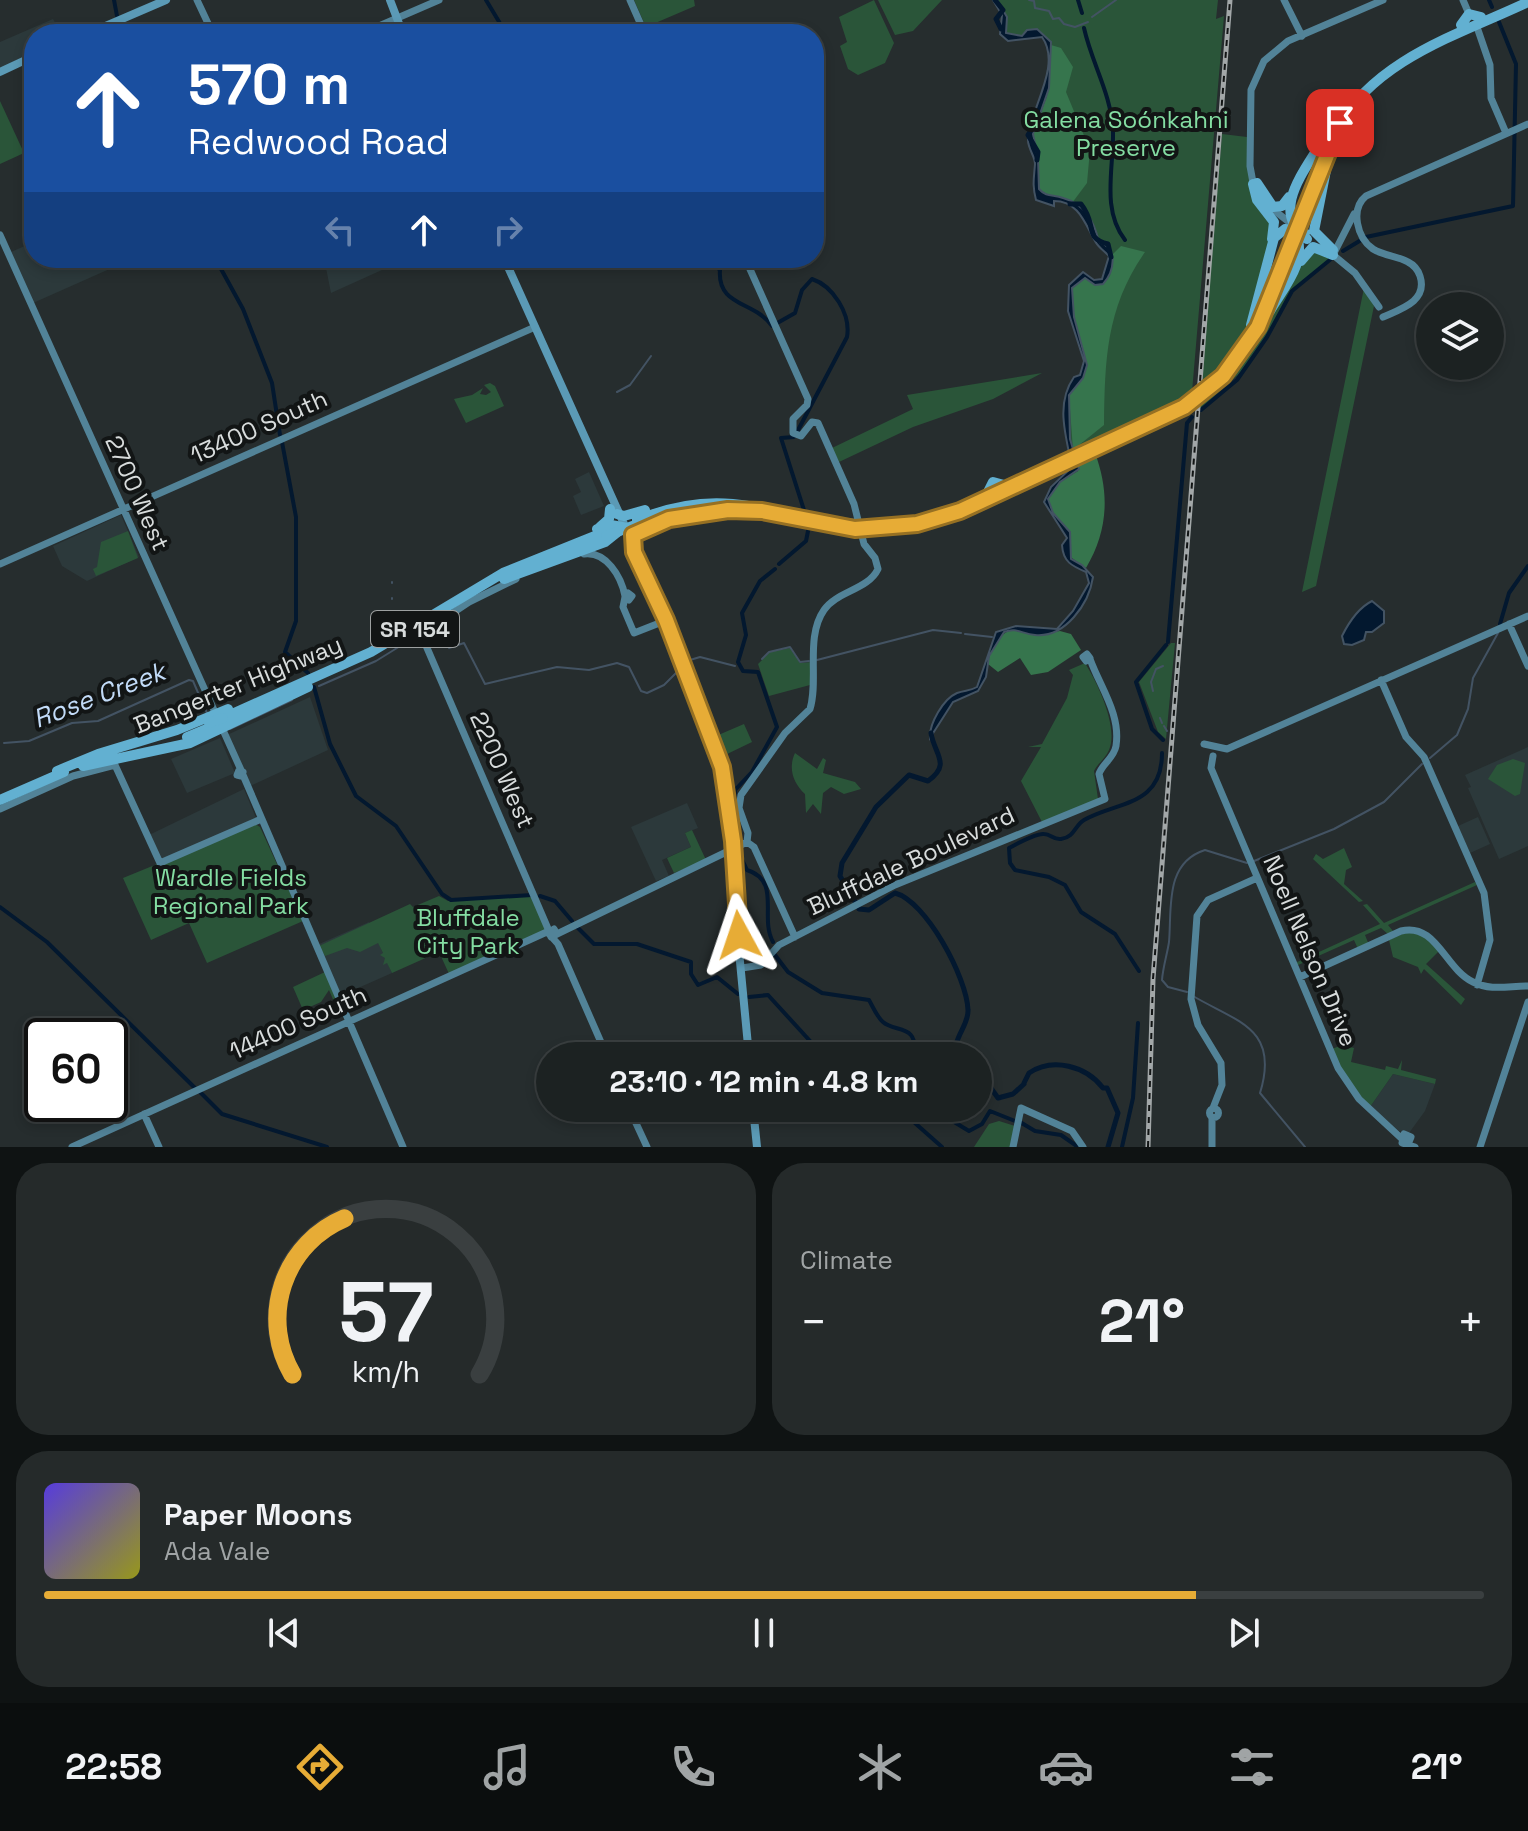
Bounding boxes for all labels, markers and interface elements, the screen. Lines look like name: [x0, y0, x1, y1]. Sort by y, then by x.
text: 570 m: [188, 49, 350, 120]
icon: ahead: [56, 56, 160, 160]
pin: [1306, 89, 1374, 157]
icon: arrive: [1318, 101, 1362, 145]
park label: Galena Soónkahni Preserve: [1023, 104, 1229, 163]
text: Redwood Road: [188, 119, 449, 165]
icon: left: [318, 208, 362, 252]
icon: ahead: [402, 208, 446, 252]
icon: right: [486, 208, 530, 252]
map controls: [1416, 292, 1504, 380]
button: layers: [1416, 292, 1504, 380]
street label: 13400 South: [186, 383, 332, 470]
street label: 2700 West: [98, 430, 177, 555]
road number: SR 154: [371, 611, 459, 647]
street label: Bangerter Highway: [129, 629, 346, 740]
water label: Rose Creek: [28, 653, 173, 736]
street label: 2200 West: [463, 707, 542, 833]
street label: Bluffdale Boulevard: [802, 799, 1019, 922]
street label: Noell Nelson Drive: [1256, 850, 1365, 1051]
park label: Wardle Fields Regional Park: [153, 862, 309, 921]
position arrow: [697, 893, 781, 977]
park label: Bluffdale City Park: [416, 902, 520, 961]
street label: 14400 South: [224, 979, 371, 1067]
speed limit sign: 60: [24, 1018, 128, 1122]
text: 23:10 · 12 min · 4.8 km: [610, 1062, 918, 1101]
text: Climate: [800, 1243, 893, 1277]
text: 57: [338, 1259, 434, 1365]
text: 21°: [1099, 1283, 1185, 1360]
text: −: [800, 1294, 827, 1350]
text: +: [1457, 1294, 1484, 1350]
text: km/h: [352, 1354, 420, 1390]
text: Paper Moons: [164, 1495, 353, 1534]
text: Ada Vale: [164, 1534, 270, 1568]
icon: previous: [262, 1611, 306, 1655]
icon: pause: [742, 1611, 786, 1655]
icon: next: [1222, 1611, 1266, 1655]
icon: directions: [292, 1739, 348, 1795]
icon: music: [479, 1739, 535, 1795]
icon: phone: [665, 1739, 721, 1795]
icon: climate: [852, 1739, 908, 1795]
icon: car: [1038, 1739, 1094, 1795]
icon: filters: [1224, 1739, 1280, 1795]
text: 22:58: [65, 1744, 162, 1790]
text: 21°: [1411, 1744, 1463, 1790]

